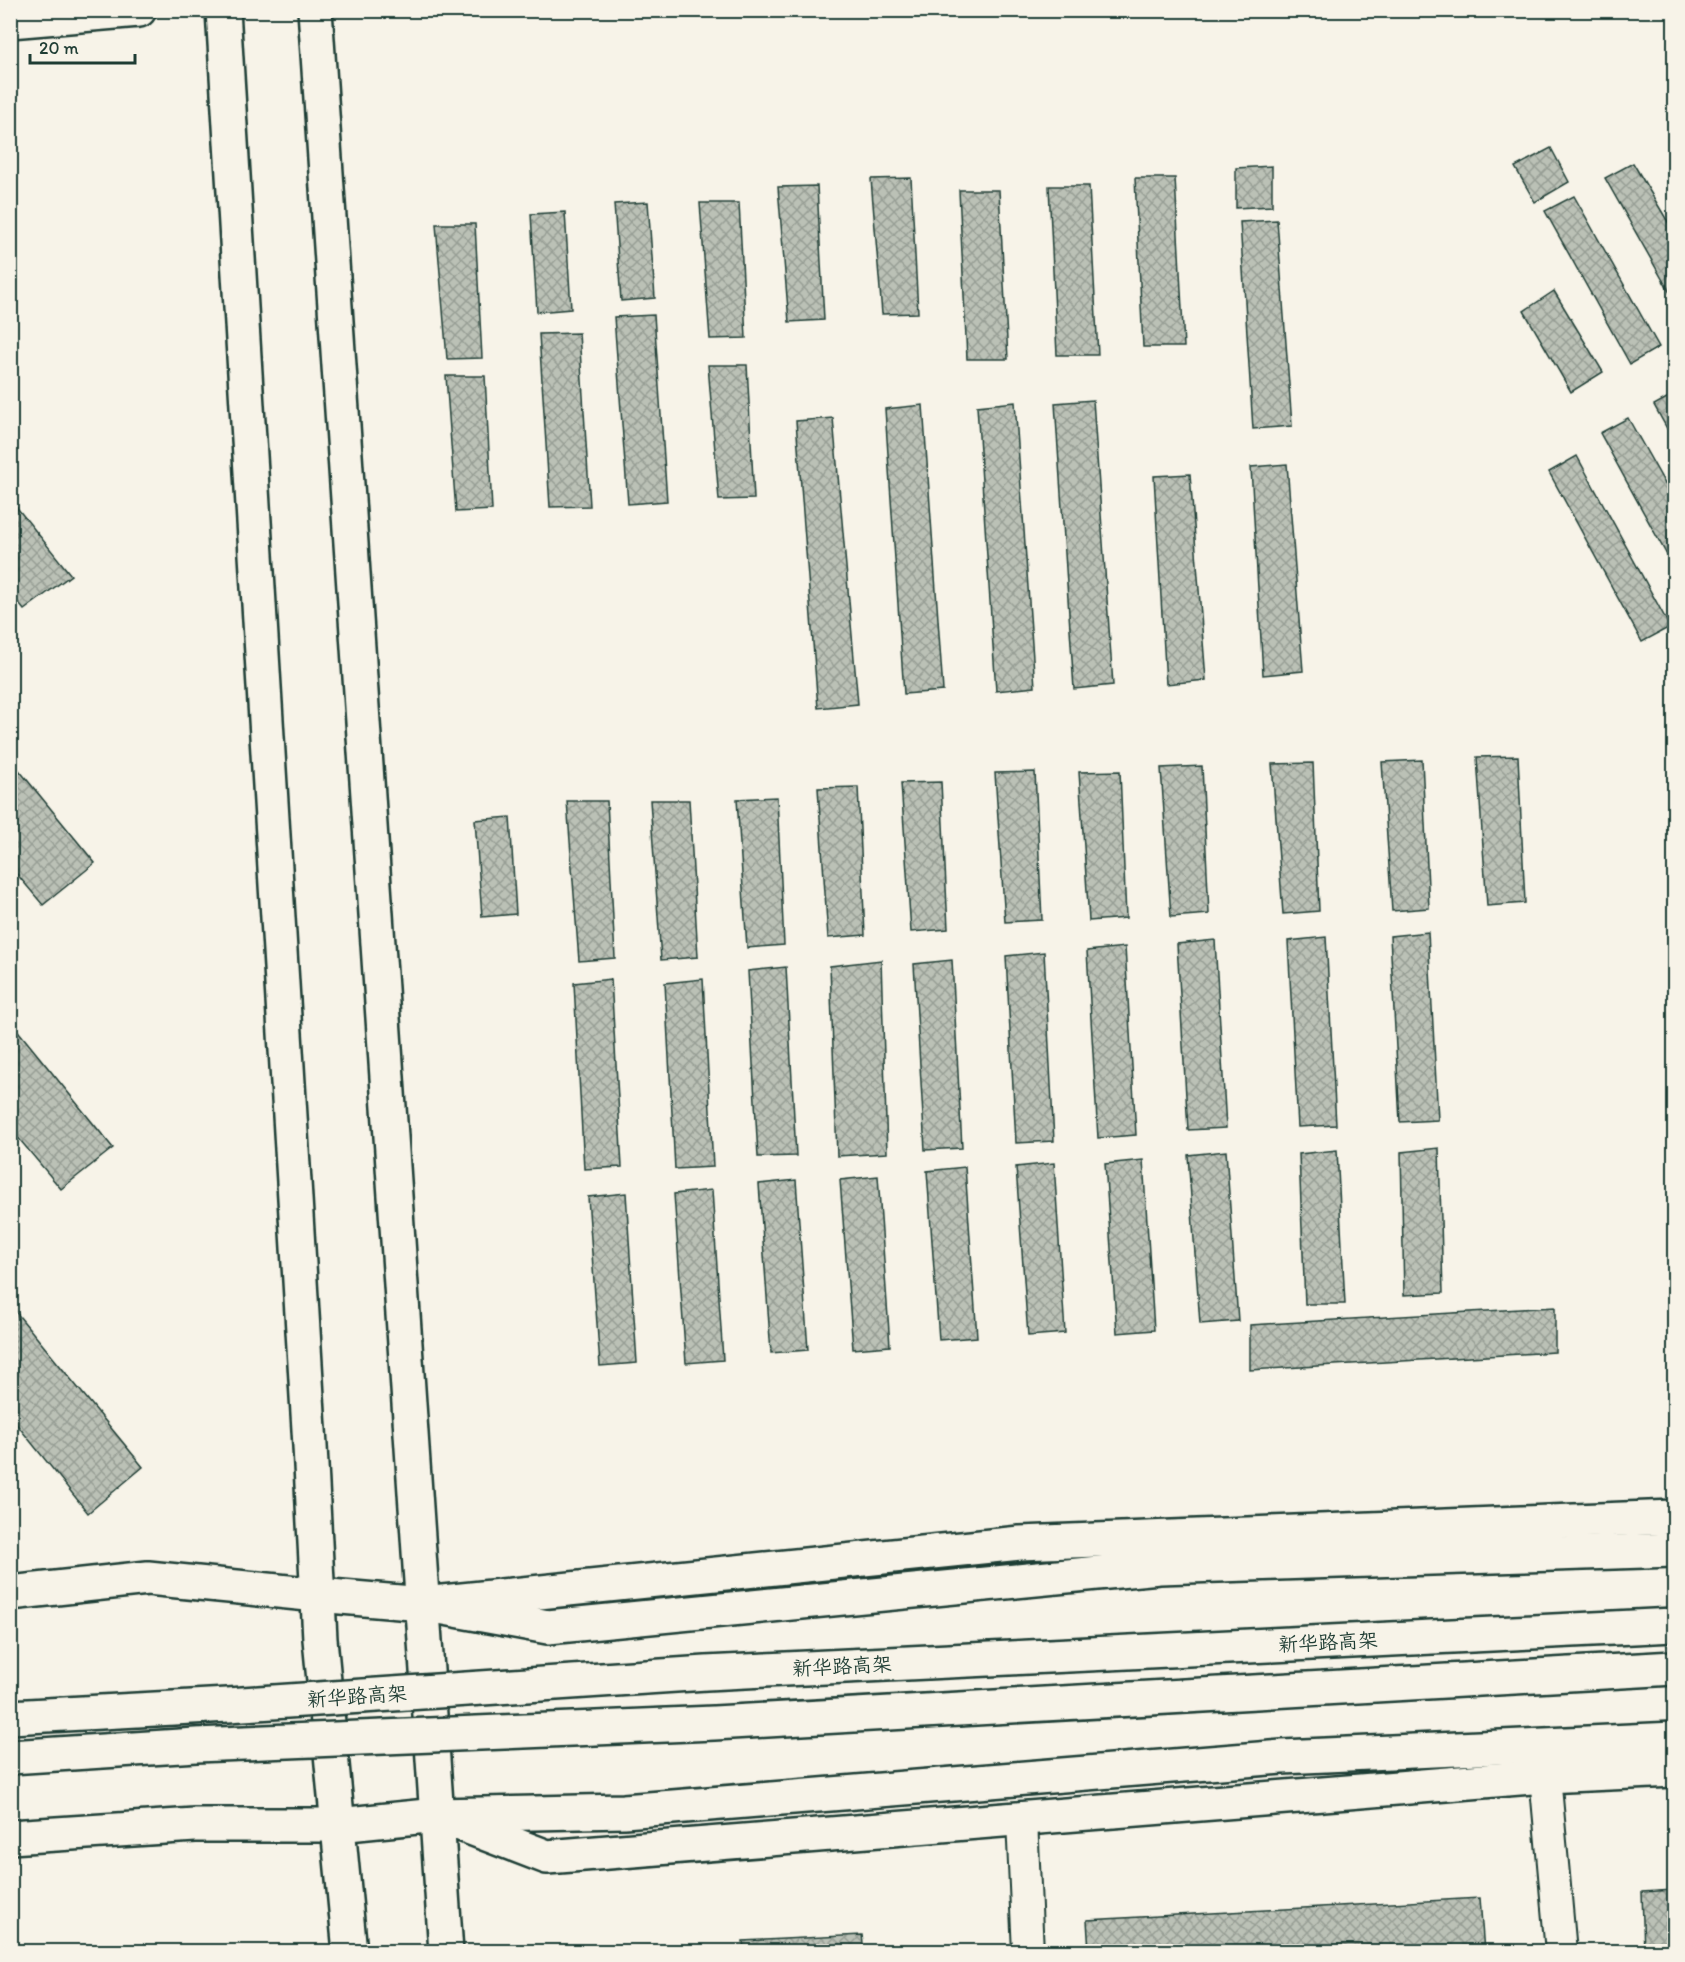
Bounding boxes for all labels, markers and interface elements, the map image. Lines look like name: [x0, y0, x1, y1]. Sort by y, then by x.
scale bar: [30, 27, 135, 65]
text: 20 m: [39, 37, 79, 59]
street label: 新华路高架: [1277, 1627, 1379, 1657]
street label: 新华路高架: [791, 1651, 893, 1681]
street label: 新华路高架: [306, 1681, 408, 1711]

